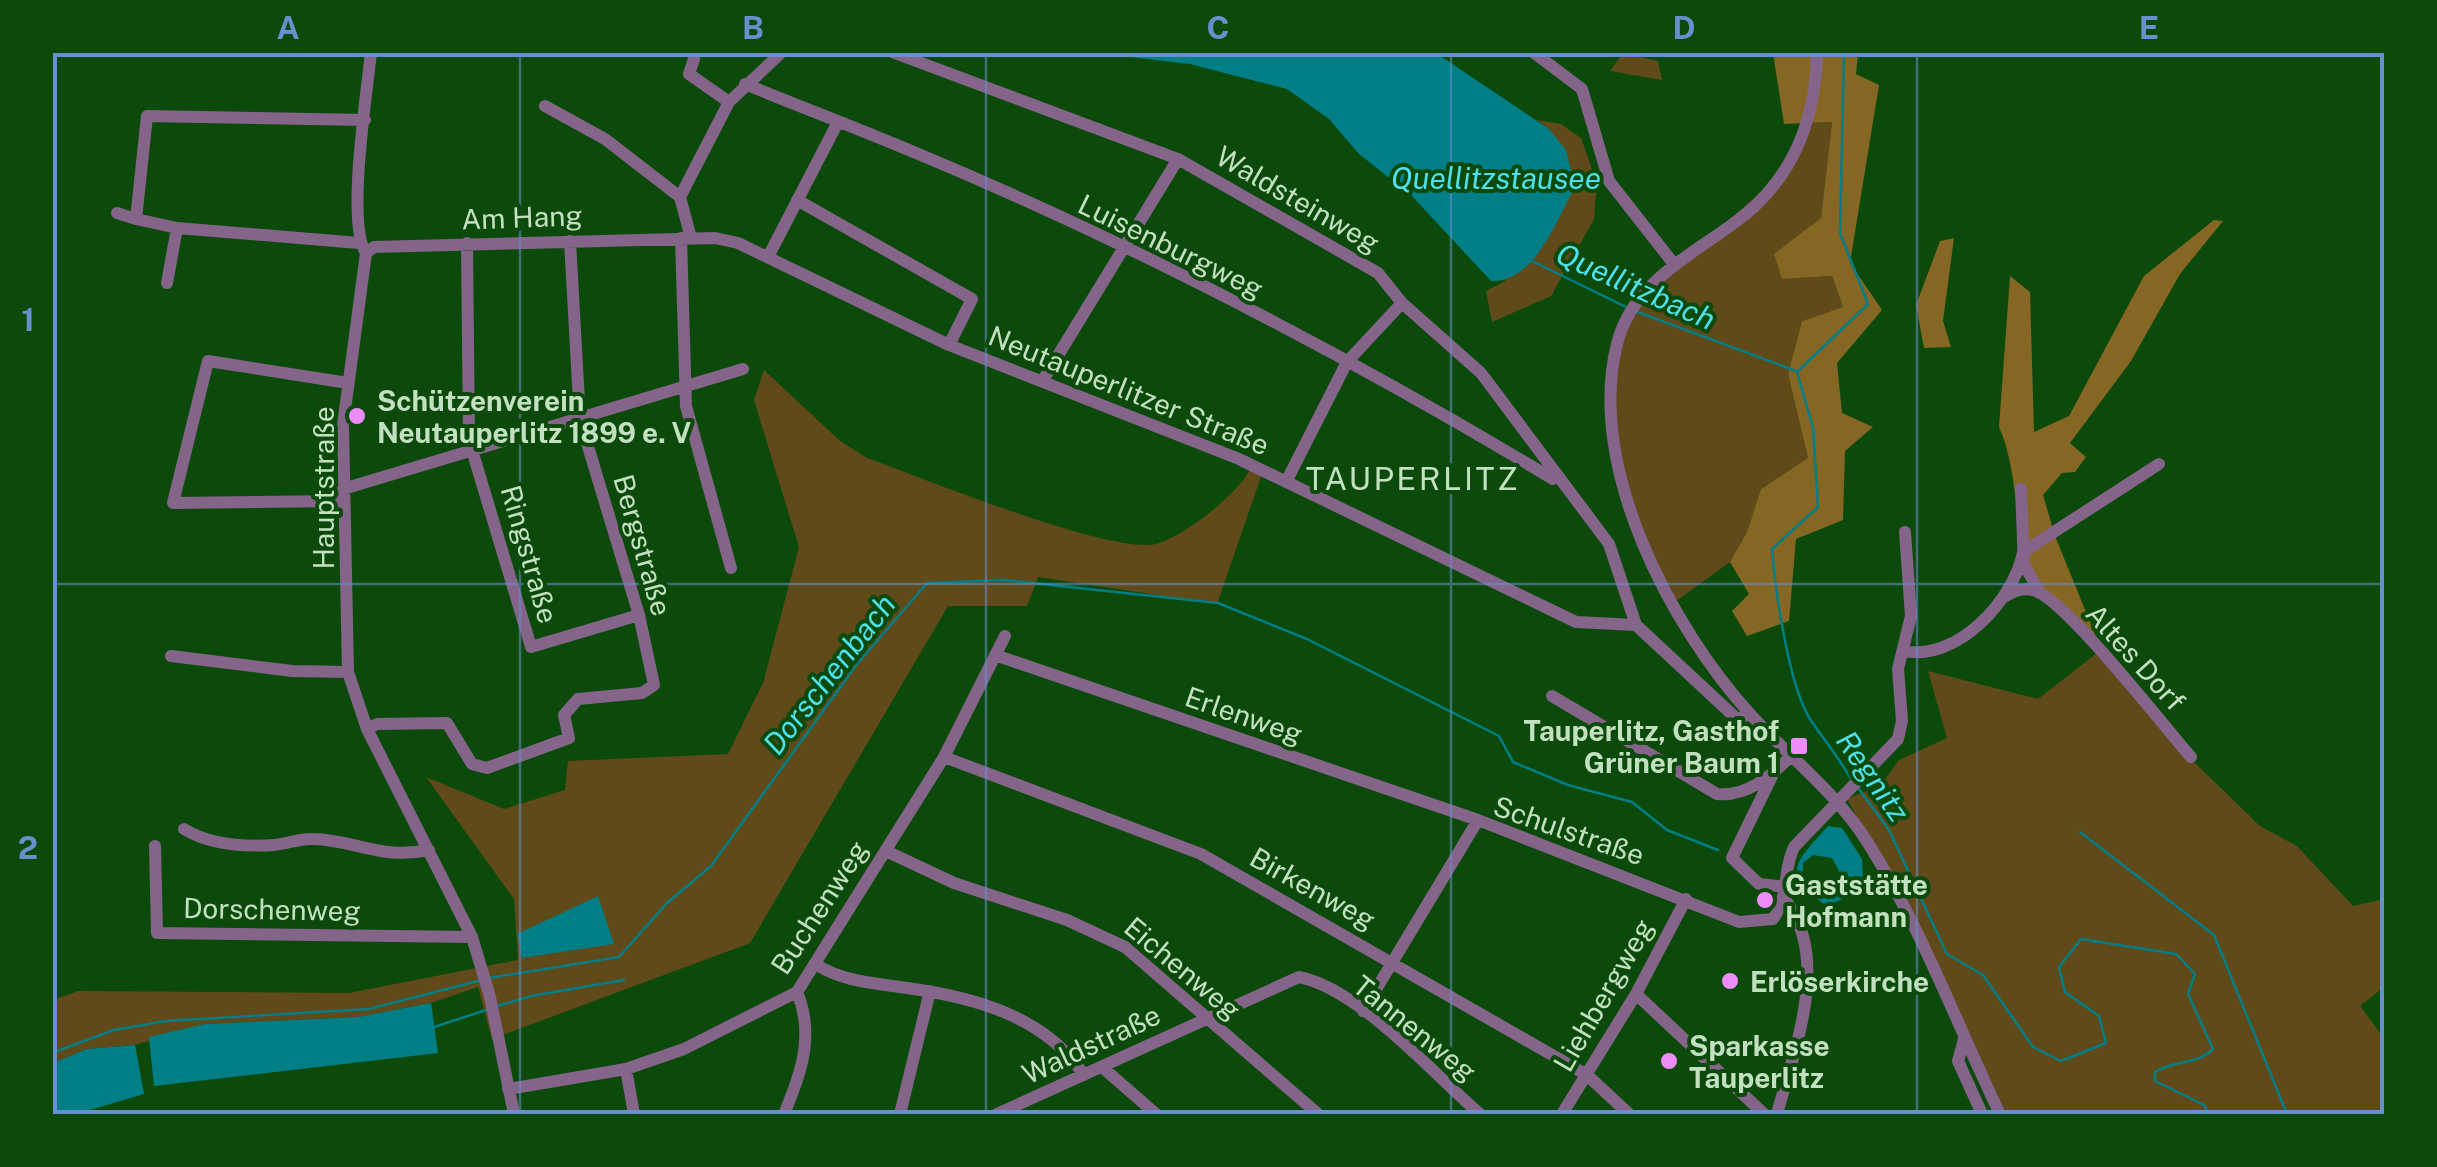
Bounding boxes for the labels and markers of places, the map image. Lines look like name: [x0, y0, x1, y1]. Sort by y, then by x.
place label: Schützenverein Neutauperlitz 1899 e. V: [377, 384, 692, 449]
marker: Schützenverein Neutauperlitz 1899 e. V: [346, 405, 368, 427]
place label: Tauperlitz, Gasthof Grüner Baum 1: [1523, 714, 1779, 779]
marker: Tauperlitz, Gasthof Grüner Baum 1: [1788, 735, 1810, 757]
place label: Gaststätte Hofmann: [1785, 868, 1928, 933]
marker: Gaststätte Hofmann: [1754, 889, 1776, 911]
place label: Erlöserkirche: [1750, 965, 1929, 998]
marker: Erlöserkirche: [1719, 970, 1741, 992]
place label: Sparkasse Tauperlitz: [1689, 1029, 1830, 1094]
marker: Sparkasse Tauperlitz: [1658, 1050, 1680, 1072]

